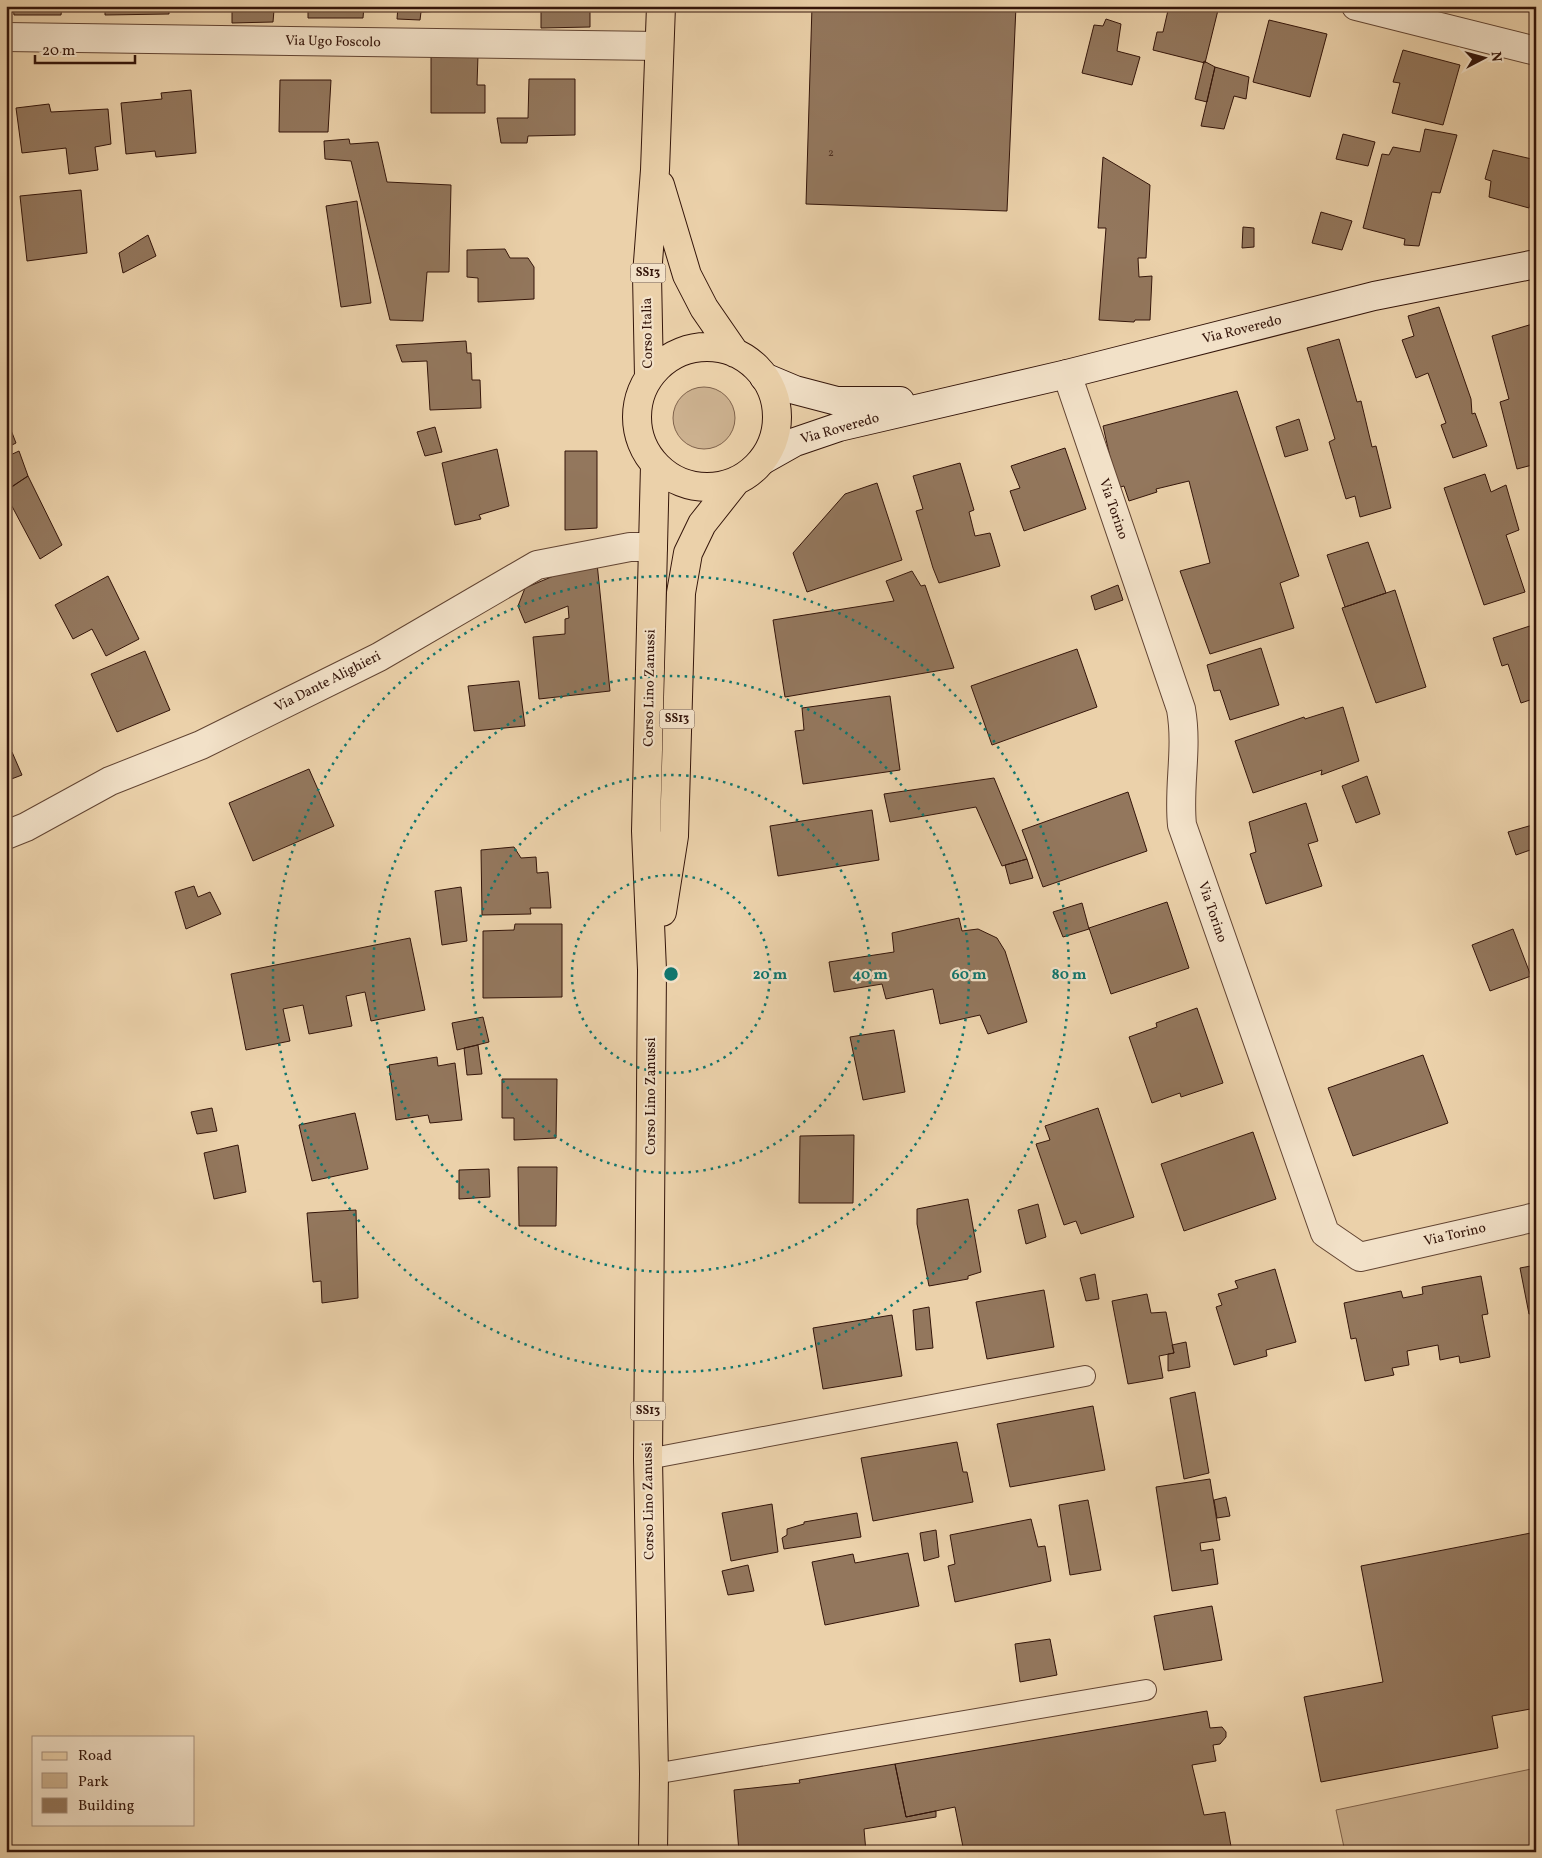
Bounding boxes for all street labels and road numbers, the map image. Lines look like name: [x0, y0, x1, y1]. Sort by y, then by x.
street label: Via Ugo Foscolo: [285, 32, 381, 52]
road number: SS13: [630, 264, 666, 282]
street label: Corso Italia: [638, 297, 658, 369]
street label: Via Roveredo: [1200, 311, 1284, 349]
street label: Via Roveredo: [798, 409, 882, 449]
street label: Via Torino: [1094, 476, 1132, 542]
street label: Corso Lino Zanussi: [639, 629, 661, 747]
street label: Via Dante Alighieri: [271, 647, 385, 717]
road number: SS13: [660, 710, 694, 729]
street label: Via Torino: [1193, 879, 1231, 945]
street label: Corso Lino Zanussi: [642, 1037, 661, 1155]
street label: Via Torino: [1422, 1219, 1488, 1251]
road number: SS13: [630, 1402, 666, 1420]
street label: Corso Lino Zanussi: [638, 1442, 660, 1560]

